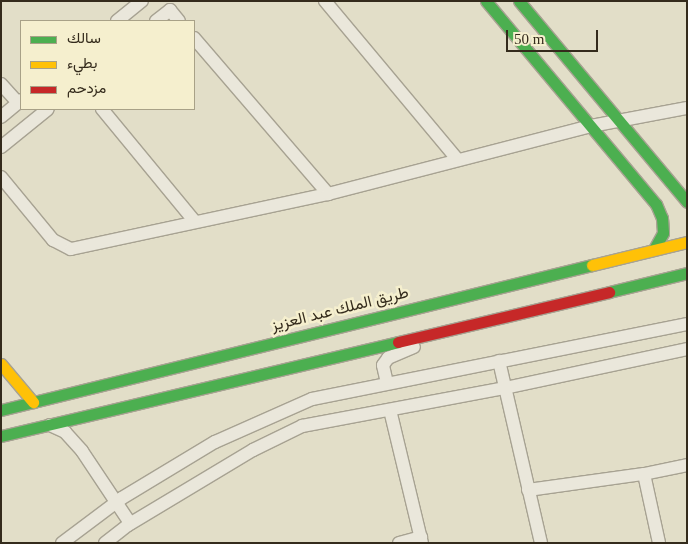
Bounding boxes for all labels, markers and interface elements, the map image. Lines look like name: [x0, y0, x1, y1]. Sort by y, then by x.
legend: [20, 20, 195, 110]
scale bar: [508, 20, 600, 52]
text: سالك: [67, 30, 101, 46]
text: 50 m: [514, 31, 544, 47]
text: بطيء: [67, 55, 97, 71]
text: مزدحم: [67, 80, 106, 96]
street label: طريق الملك عبد العزيز: [269, 283, 411, 335]

